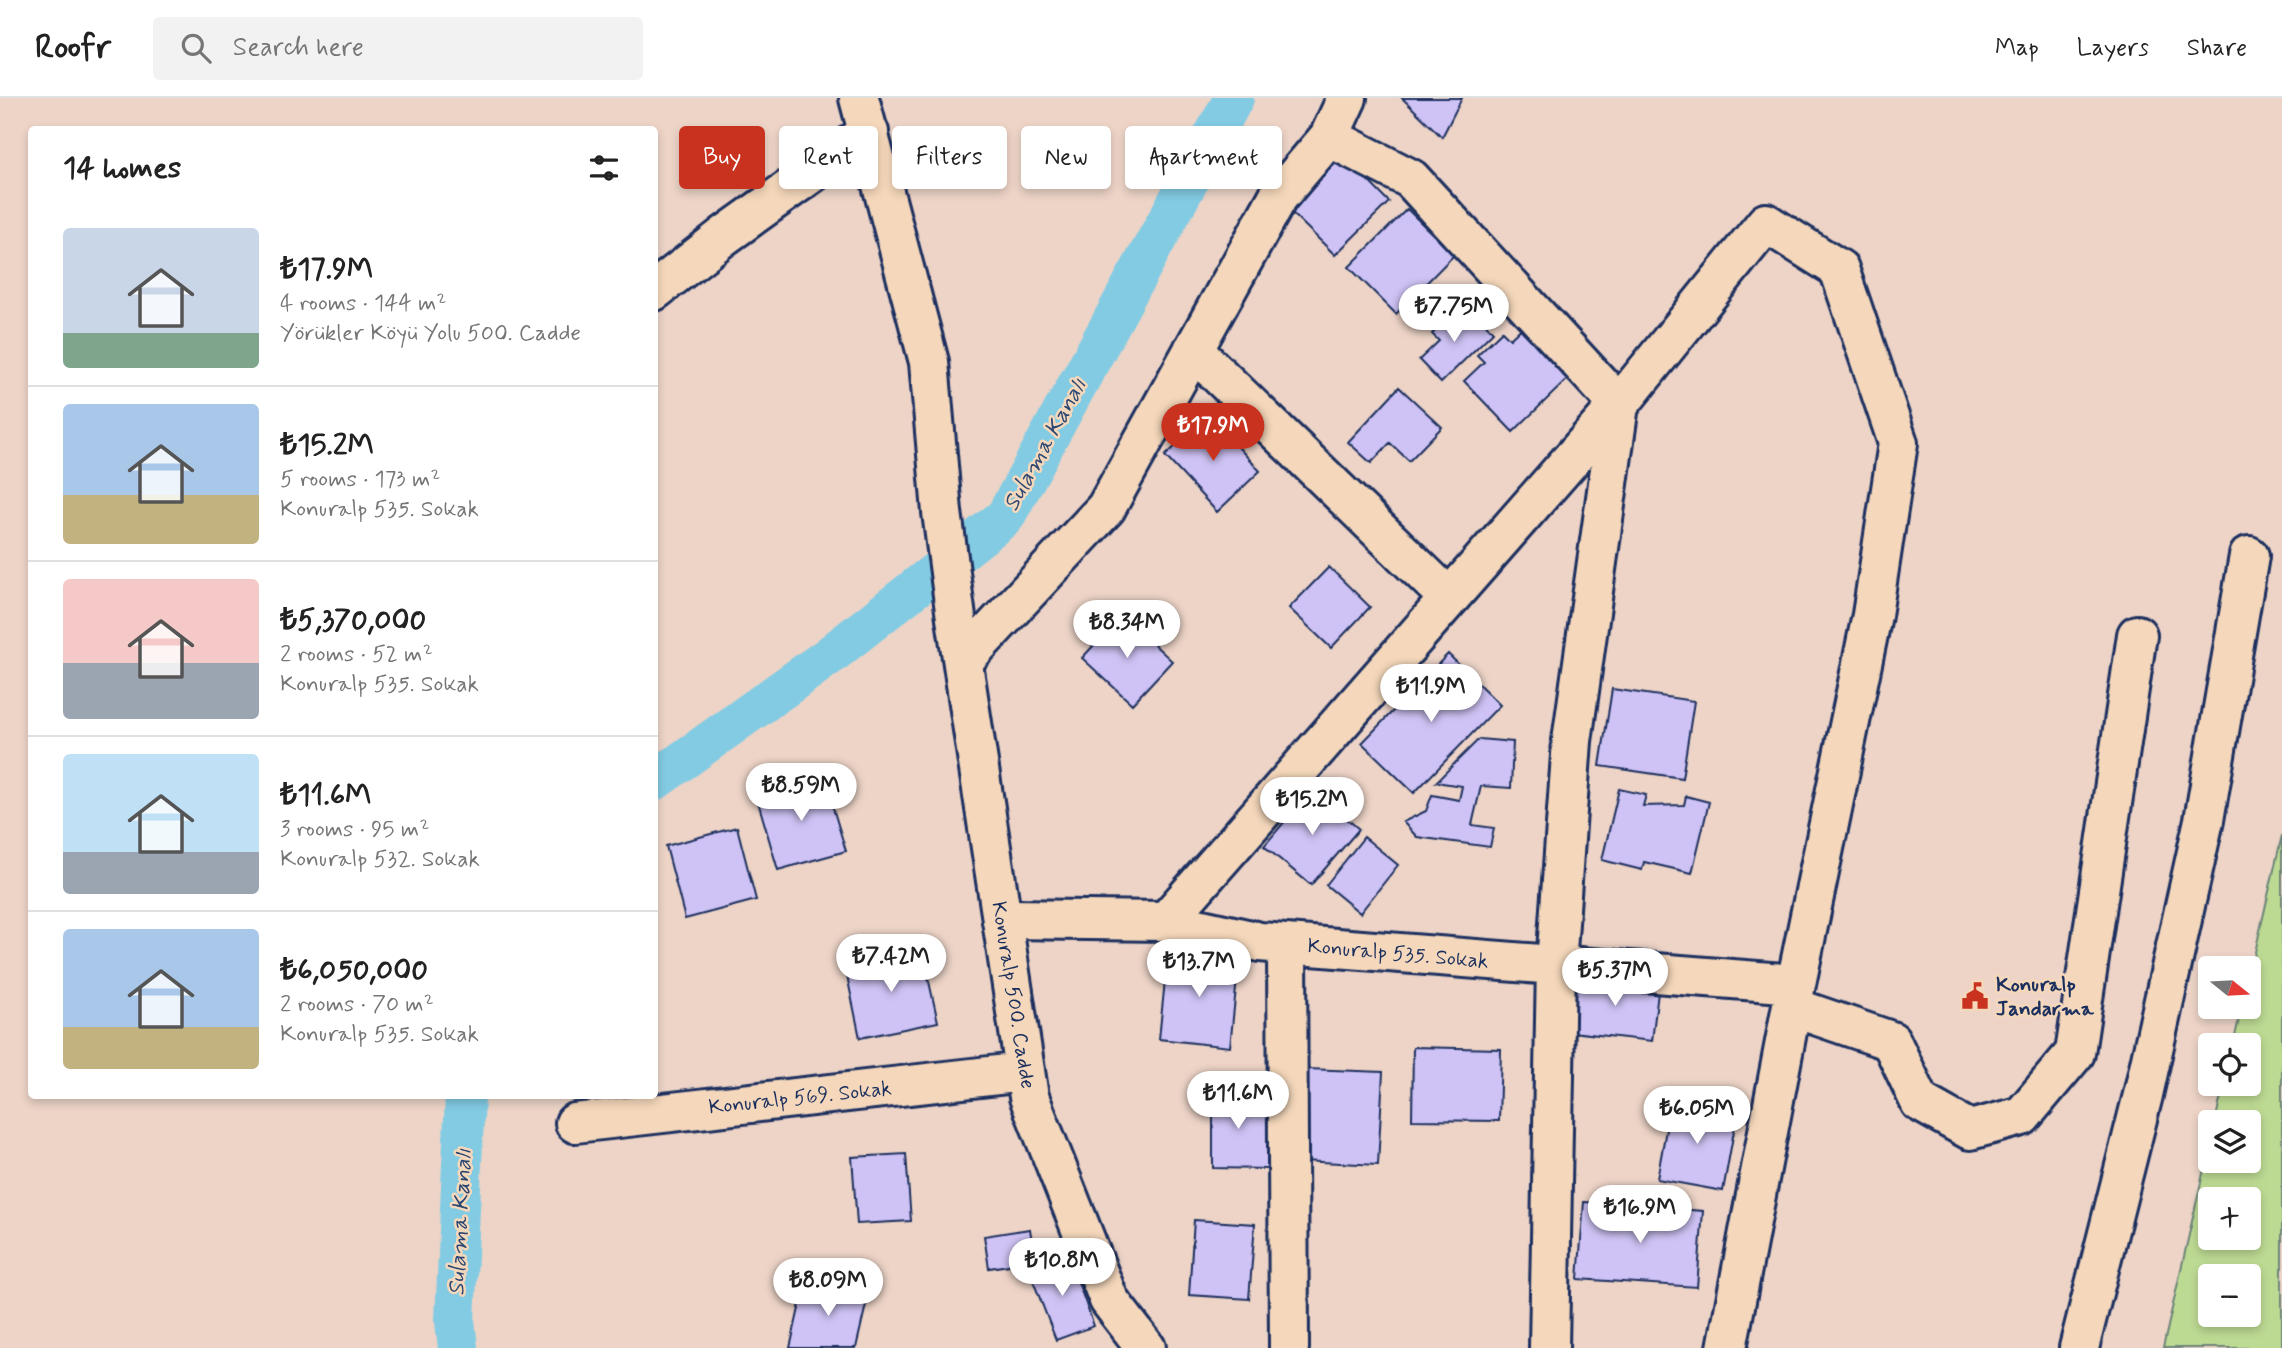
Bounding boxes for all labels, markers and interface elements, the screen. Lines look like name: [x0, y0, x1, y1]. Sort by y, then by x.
search box: [153, 17, 643, 80]
text: Roofr: [35, 26, 111, 70]
icon: search: [177, 29, 215, 67]
text: Search here: [233, 31, 364, 65]
text: Map: [1995, 33, 2039, 64]
text: Layers: [2077, 33, 2149, 64]
text: Share: [2187, 33, 2247, 64]
chip: Buy: [679, 126, 765, 189]
chip: Rent: [779, 126, 878, 189]
chip: Filters: [892, 126, 1007, 189]
chip: New: [1021, 126, 1111, 189]
chip: Apartment: [1125, 126, 1282, 189]
text: 14 homes: [63, 149, 181, 188]
icon: filters: [585, 149, 623, 187]
text: ₺17.9M: [280, 250, 373, 289]
icon: home: [119, 256, 203, 340]
pin: ₺7.75M: [1397, 285, 1511, 344]
text: 4 rooms · 144 m²: [280, 289, 447, 319]
text: ₺7.75M: [1415, 292, 1493, 322]
text: Yörükler Köyü Yolu 500. Cadde: [280, 319, 581, 349]
water label: Sulama Kanalı: [997, 373, 1095, 517]
pin: ₺17.9M: [1156, 404, 1270, 463]
text: ₺17.9M: [1177, 411, 1249, 441]
text: ₺15.2M: [280, 426, 374, 465]
icon: home: [119, 432, 203, 516]
text: 5 rooms · 173 m²: [280, 465, 440, 495]
text: Konuralp 535. Sokak: [280, 495, 479, 525]
text: ₺5,370,000: [280, 601, 426, 640]
pin: ₺8.34M: [1070, 601, 1184, 660]
icon: home: [119, 607, 203, 691]
text: ₺8.34M: [1089, 608, 1165, 638]
text: 2 rooms · 52 m²: [280, 640, 433, 670]
pin: ₺11.9M: [1374, 664, 1488, 724]
text: Konuralp 535. Sokak: [280, 670, 479, 700]
text: ₺11.9M: [1396, 672, 1466, 702]
pin: ₺8.59M: [744, 764, 858, 823]
text: ₺8.59M: [762, 771, 840, 801]
text: ₺11.6M: [280, 776, 371, 815]
pin: ₺15.2M: [1255, 778, 1369, 837]
icon: home: [119, 782, 203, 866]
text: ₺15.2M: [1276, 785, 1348, 815]
text: 3 rooms · 95 m²: [280, 815, 429, 845]
text: Konuralp 532. Sokak: [280, 845, 480, 875]
street label: Konuralp 500. Cadde: [984, 899, 1042, 1091]
street label: Konuralp 535. Sokak: [1306, 932, 1490, 976]
pin: ₺7.42M: [834, 934, 948, 994]
pin: ₺13.7M: [1142, 940, 1256, 999]
text: ₺7.42M: [852, 942, 930, 972]
text: ₺13.7M: [1163, 947, 1235, 977]
pin: ₺5.37M: [1558, 948, 1672, 1008]
text: ₺6,050,000: [280, 951, 428, 990]
text: ₺5.37M: [1578, 956, 1652, 986]
north arrow: [2198, 956, 2261, 1018]
map controls: [2198, 956, 2261, 1327]
icon: home: [119, 957, 203, 1041]
place label: Konuralp Jandarma: [1996, 971, 2095, 1023]
public building icon: Konuralp Jandarma: [1960, 981, 1990, 1011]
text: 2 rooms · 70 m²: [280, 990, 434, 1020]
text: Konuralp 535. Sokak: [280, 1020, 479, 1050]
button: locate: [2198, 1033, 2261, 1096]
pin: ₺11.6M: [1181, 1072, 1295, 1131]
street label: Konuralp 569. Sokak: [707, 1074, 893, 1122]
text: ₺11.6M: [1203, 1079, 1273, 1109]
pin: ₺6.05M: [1640, 1086, 1754, 1146]
text: ₺6.05M: [1659, 1094, 1735, 1124]
button: layers: [2198, 1110, 2261, 1173]
water label: Sulama Kanalı: [442, 1147, 480, 1296]
pin: ₺16.9M: [1583, 1186, 1697, 1245]
button: +: [2198, 1187, 2261, 1250]
text: ₺16.9M: [1604, 1193, 1676, 1223]
pin: ₺10.8M: [1005, 1238, 1119, 1298]
text: ₺10.8M: [1025, 1246, 1099, 1276]
pin: ₺8.09M: [771, 1258, 885, 1318]
button: −: [2198, 1264, 2261, 1327]
text: ₺8.09M: [789, 1266, 867, 1296]

